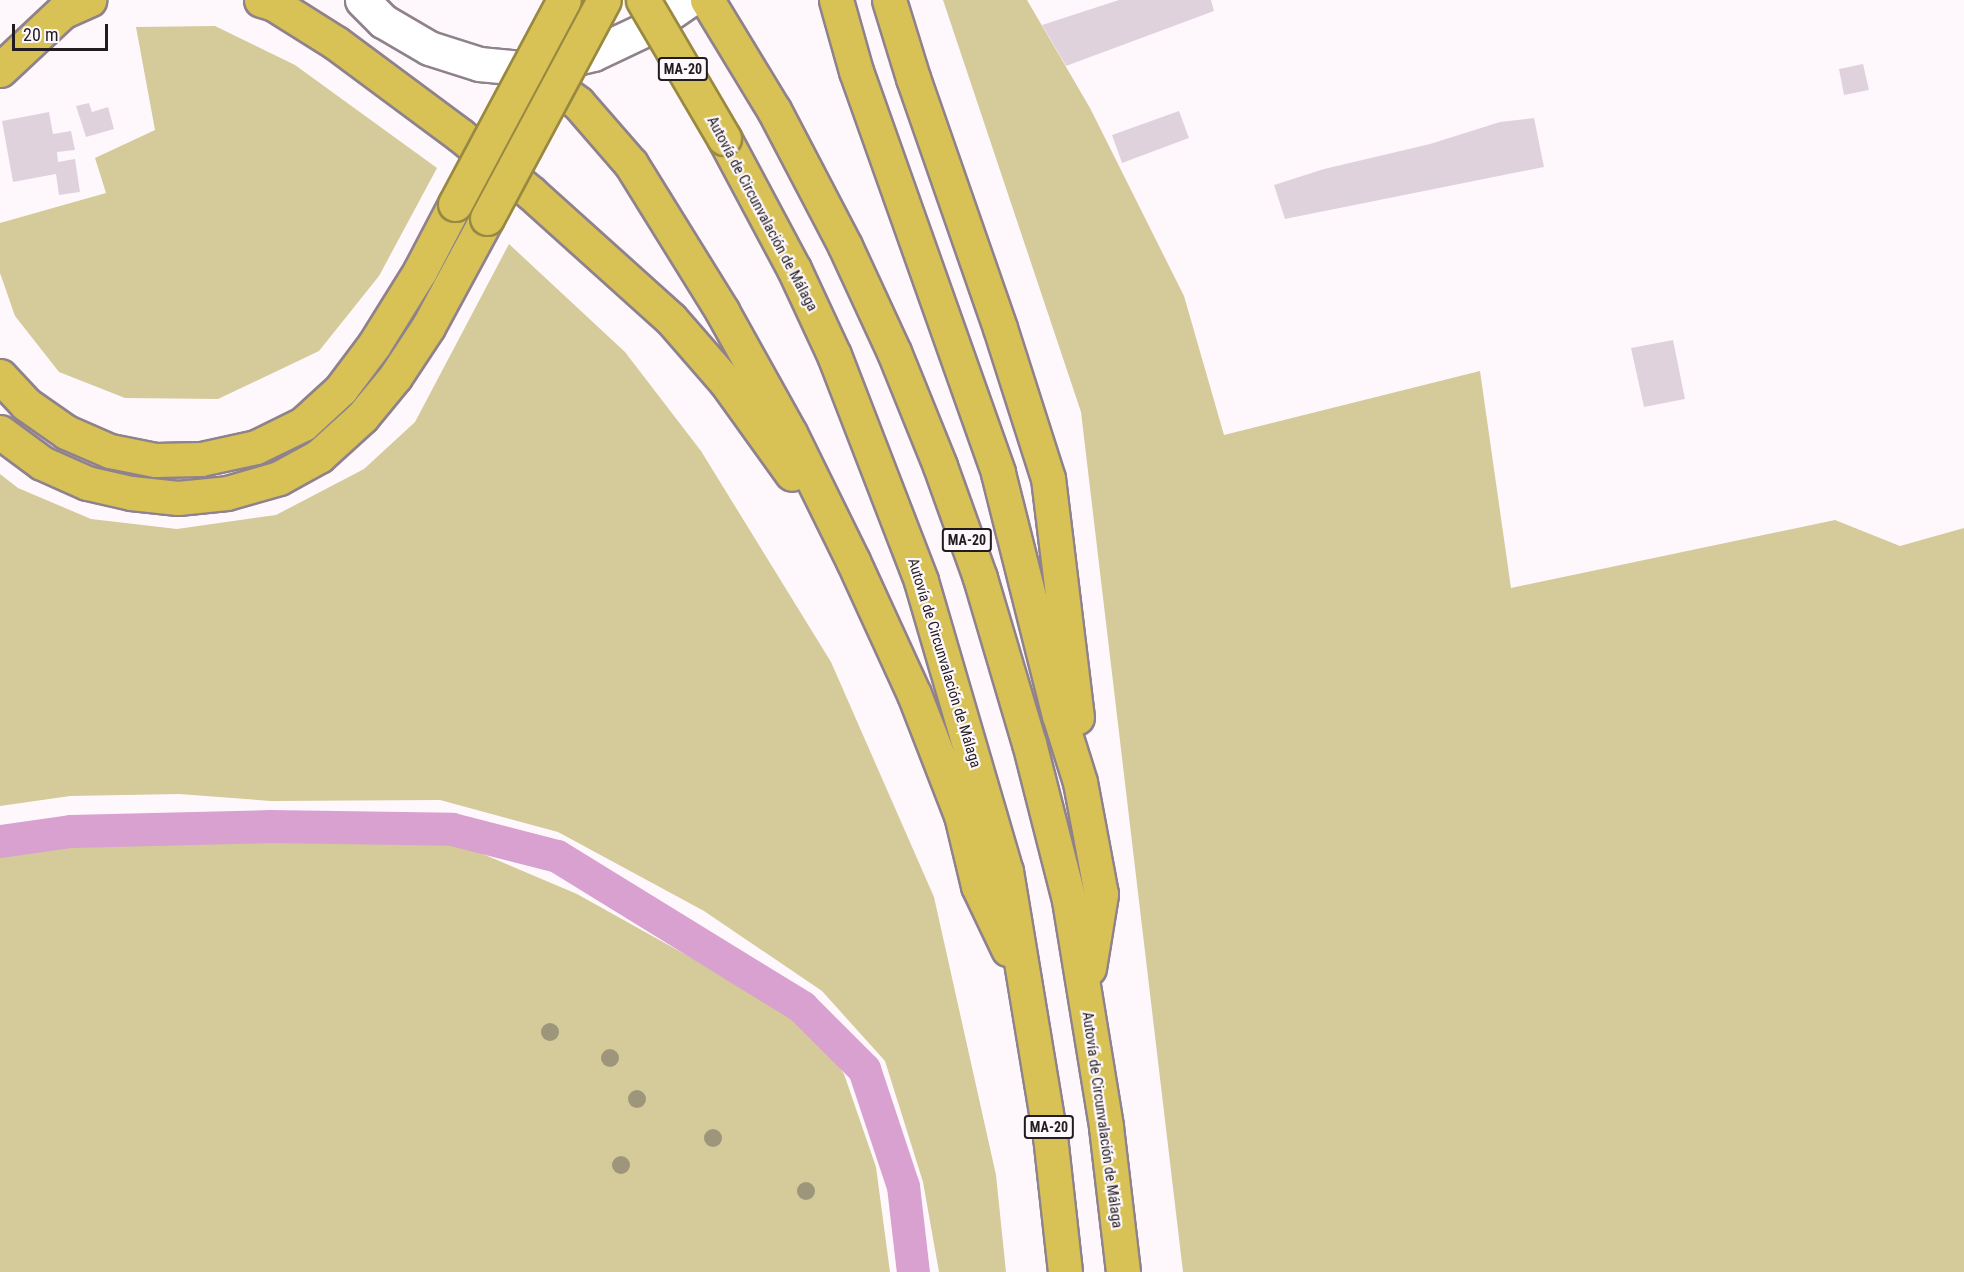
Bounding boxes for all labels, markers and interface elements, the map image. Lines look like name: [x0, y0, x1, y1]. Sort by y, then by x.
scale bar: [15, 12, 111, 50]
text: 20 m: [23, 24, 58, 45]
road number: MA-20: [658, 58, 708, 80]
street label: Autovía de Circunvalación de Málaga: [703, 113, 821, 315]
road number: MA-20: [942, 529, 992, 551]
street label: Autovía de Circunvalación de Málaga: [903, 556, 985, 770]
street label: Autovía de Circunvalación de Málaga: [1078, 1011, 1126, 1229]
road number: MA-20: [1024, 1116, 1074, 1138]

